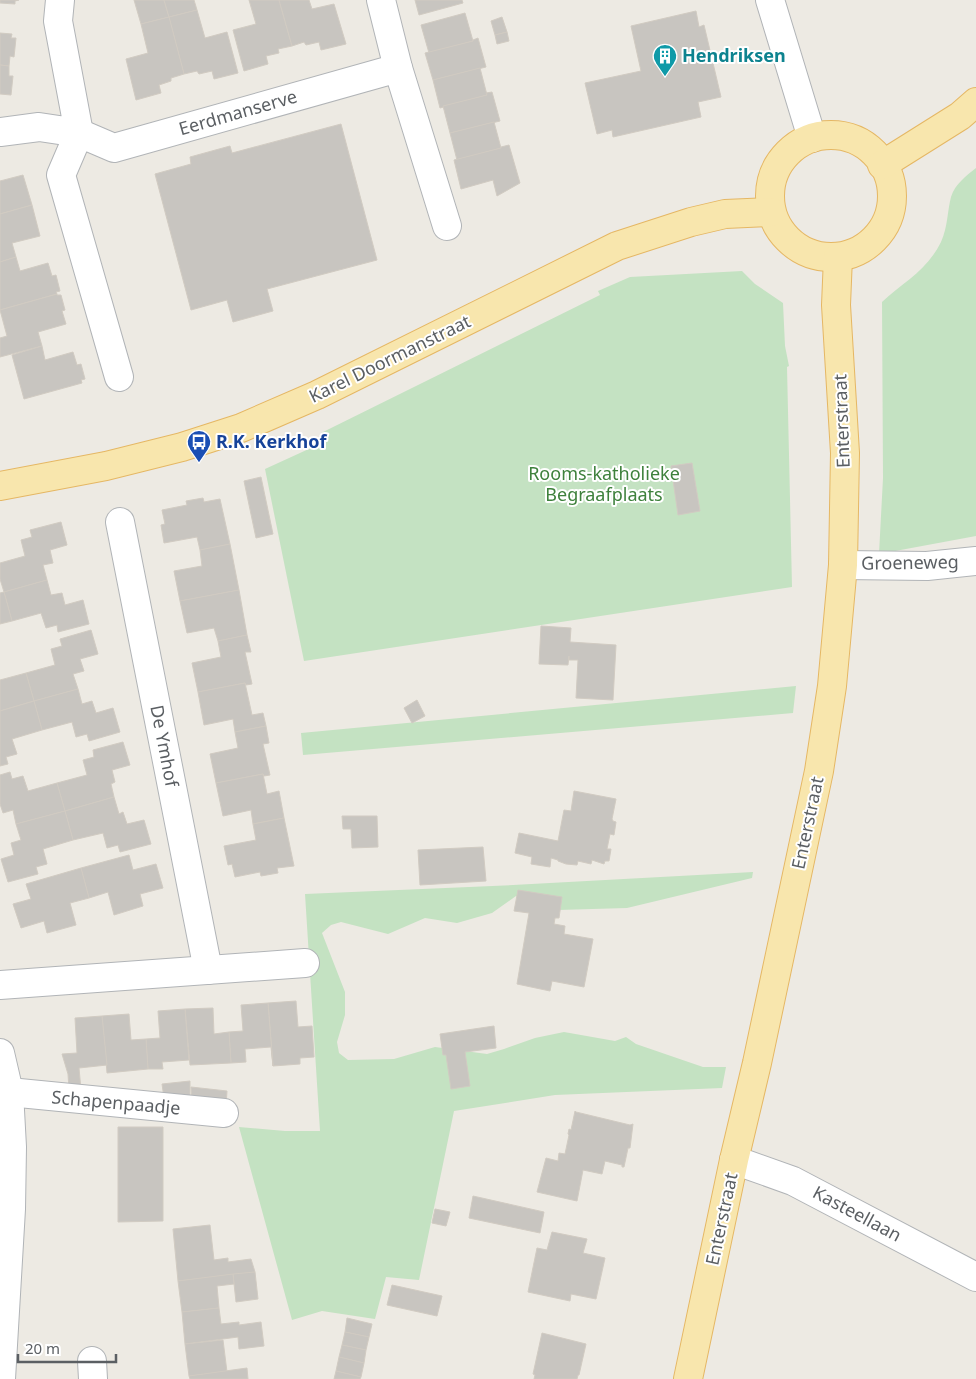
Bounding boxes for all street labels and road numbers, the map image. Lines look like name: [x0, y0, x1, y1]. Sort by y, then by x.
street label: Eerdmanserve: [176, 84, 300, 140]
street label: Karel Doormanstraat: [305, 308, 475, 408]
street label: Enterstraat: [827, 373, 855, 468]
street label: Groeneweg: [861, 549, 959, 575]
street label: De Ymhof: [145, 703, 185, 789]
street label: Enterstraat: [786, 774, 829, 871]
street label: Schapenpaadje: [51, 1084, 182, 1120]
street label: Enterstraat: [700, 1170, 743, 1267]
street label: Kasteellaan: [809, 1180, 906, 1247]

